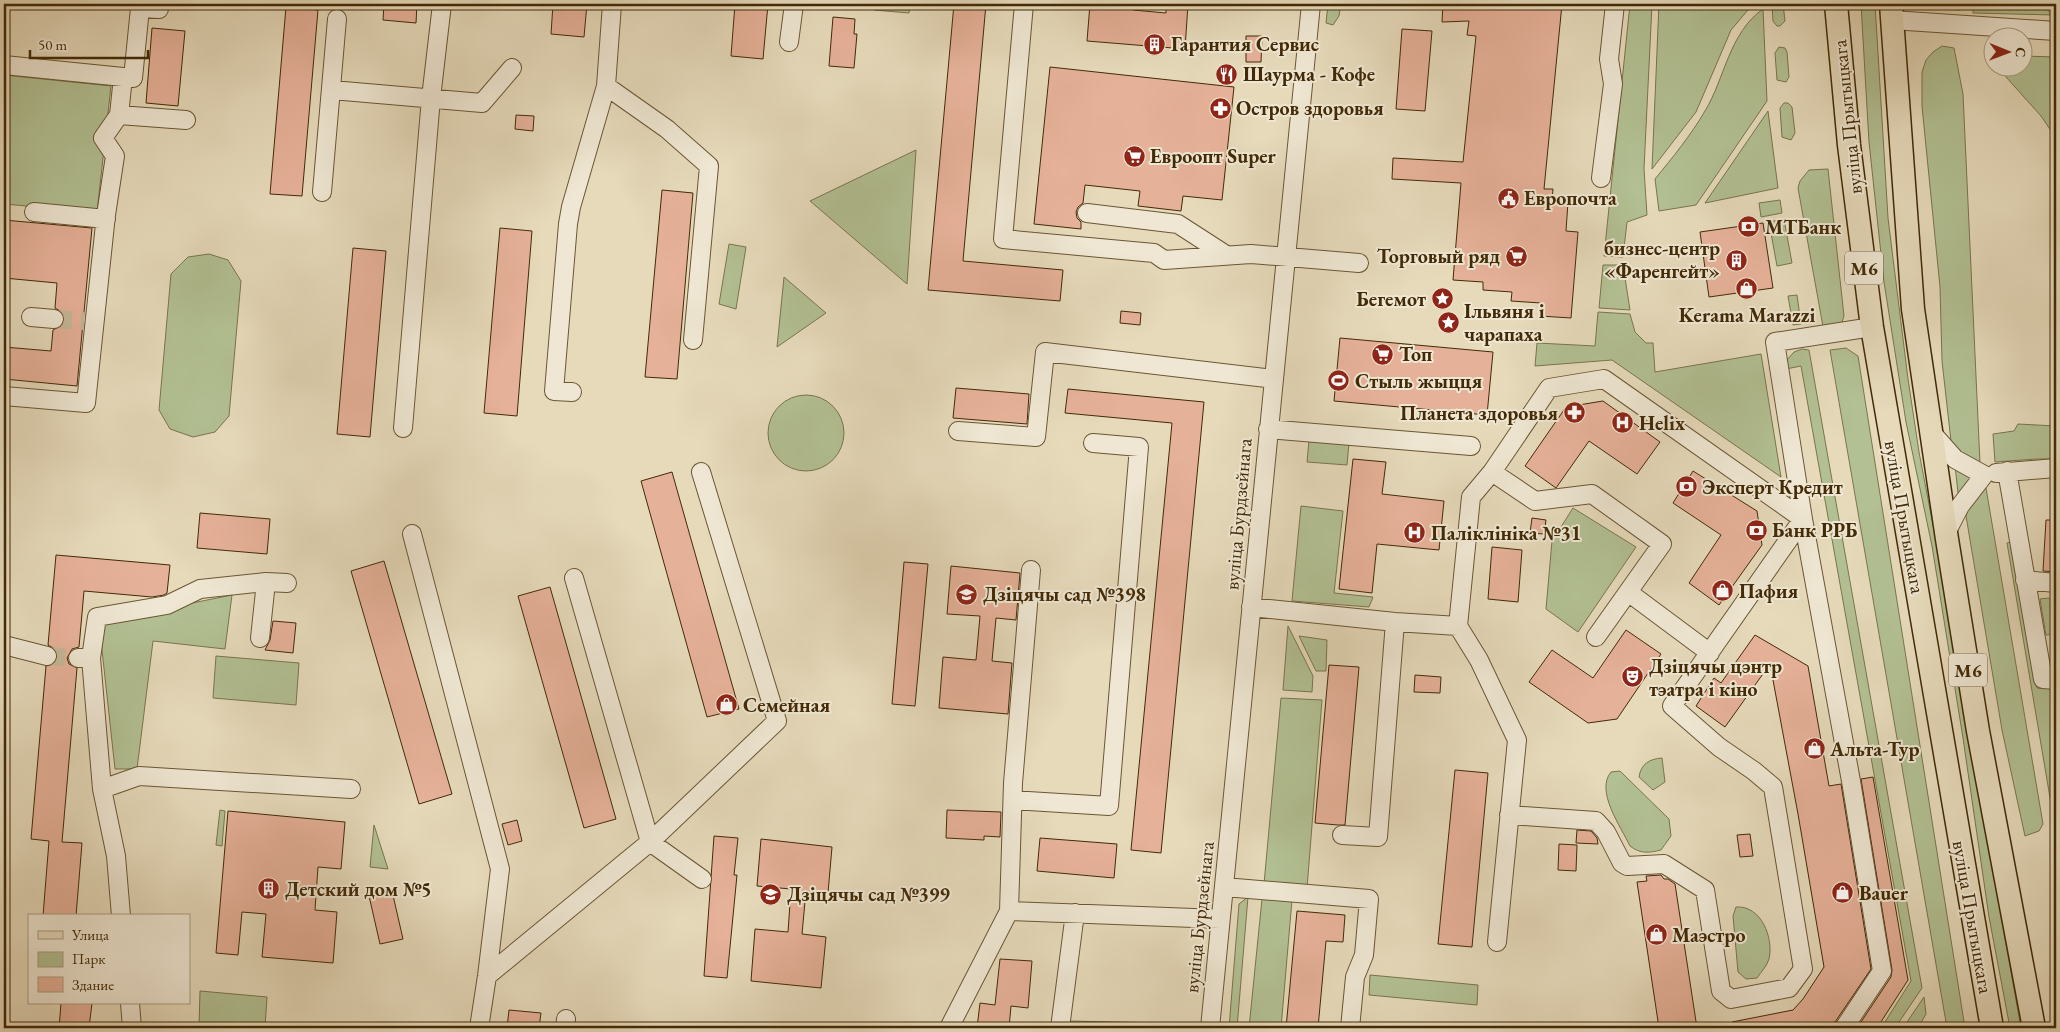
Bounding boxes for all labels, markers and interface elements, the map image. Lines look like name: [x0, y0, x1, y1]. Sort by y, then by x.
scale bar: [30, 28, 148, 60]
north arrow: [1982, 28, 2032, 78]
place label: Гарантия Сервис: [1171, 31, 1319, 57]
building icon: Гарантия Сервис: [1143, 32, 1167, 56]
text: 50 m: [38, 35, 67, 54]
street label: вуліца Прытыцкага: [1826, 38, 1868, 196]
text: С: [2012, 47, 2030, 57]
place label: Шаурма - Кофе: [1243, 61, 1375, 87]
restaurant icon: Шаурма - Кофе: [1215, 62, 1239, 86]
place label: Остров здоровья: [1236, 95, 1384, 121]
pharmacy icon: Остров здоровья: [1208, 96, 1232, 120]
place label: Евроопт Super: [1150, 143, 1277, 169]
supermarket icon: Евроопт Super: [1122, 144, 1146, 168]
place label: Европочта: [1524, 185, 1617, 211]
public building icon: Европочта: [1496, 186, 1520, 210]
place label: МТБанк: [1765, 214, 1841, 240]
bank icon: МТБанк: [1737, 215, 1761, 239]
place label: бизнес-центр «Фаренгейт»: [1604, 235, 1720, 284]
place label: Торговый ряд: [1377, 243, 1500, 269]
supermarket icon: Торговый ряд: [1504, 244, 1528, 268]
building icon: бизнес-центр «Фаренгейт»: [1724, 248, 1748, 272]
road number: М6: [1845, 252, 1883, 284]
shop icon: Kerama Marazzi: [1735, 277, 1759, 301]
place label: Бегемот: [1356, 286, 1426, 312]
place icon: Бегемот: [1430, 287, 1454, 311]
place label: Ільвяня і чарапаха: [1464, 298, 1545, 347]
place label: Kerama Marazzi: [1679, 302, 1815, 328]
place icon: Ільвяня і чарапаха: [1436, 310, 1460, 334]
place label: Топ: [1399, 341, 1432, 367]
supermarket icon: Топ: [1371, 342, 1395, 366]
place label: Стыль жыцця: [1355, 368, 1483, 394]
sports icon: Стыль жыцця: [1327, 369, 1351, 393]
place label: Планета здоровья: [1400, 400, 1558, 426]
pharmacy icon: Планета здоровья: [1562, 401, 1586, 425]
place label: Helix: [1639, 410, 1685, 436]
hospital icon: Helix: [1611, 411, 1635, 435]
street label: вуліца Бурдзейнага: [1218, 437, 1258, 591]
street label: вуліца Прытыцкага: [1879, 438, 1931, 596]
place label: Эксперт Кредит: [1702, 474, 1843, 500]
bank icon: Эксперт Кредит: [1674, 475, 1698, 499]
place label: Банк РРБ: [1772, 517, 1858, 543]
bank icon: Банк РРБ: [1744, 518, 1768, 542]
place label: Паліклініка №31: [1431, 520, 1581, 546]
hospital icon: Паліклініка №31: [1403, 521, 1427, 545]
place label: Пафия: [1739, 578, 1798, 604]
shop icon: Пафия: [1711, 579, 1735, 603]
place label: Дзіцячы сад №398: [983, 581, 1146, 607]
school or university icon: Дзіцячы сад №398: [955, 582, 979, 606]
place label: Дзіцячы цэнтр тэатра і кіно: [1649, 653, 1782, 702]
road number: М6: [1949, 654, 1987, 686]
theatre icon: Дзіцячы цэнтр тэатра і кіно: [1621, 665, 1645, 689]
place label: Семейная: [743, 692, 830, 718]
shop icon: Семейная: [715, 693, 739, 717]
place label: Альта-Тур: [1829, 736, 1919, 762]
shop icon: Альта-Тур: [1802, 737, 1826, 761]
street label: вуліца Прытыцкага: [1947, 838, 1999, 996]
street label: вуліца Бурдзейнага: [1178, 840, 1220, 994]
place label: Детский дом №5: [285, 876, 432, 902]
building icon: Детский дом №5: [257, 877, 281, 901]
place label: Bauer: [1859, 880, 1909, 906]
place label: Дзіцячы сад №399: [787, 881, 950, 907]
shop icon: Bauer: [1831, 881, 1855, 905]
school or university icon: Дзіцячы сад №399: [759, 882, 783, 906]
legend: [28, 914, 190, 1004]
place label: Маэстро: [1672, 922, 1745, 948]
shop icon: Маэстро: [1644, 923, 1668, 947]
text: Улица: [71, 925, 109, 944]
text: Парк: [72, 949, 105, 968]
text: Здание: [72, 975, 114, 994]

